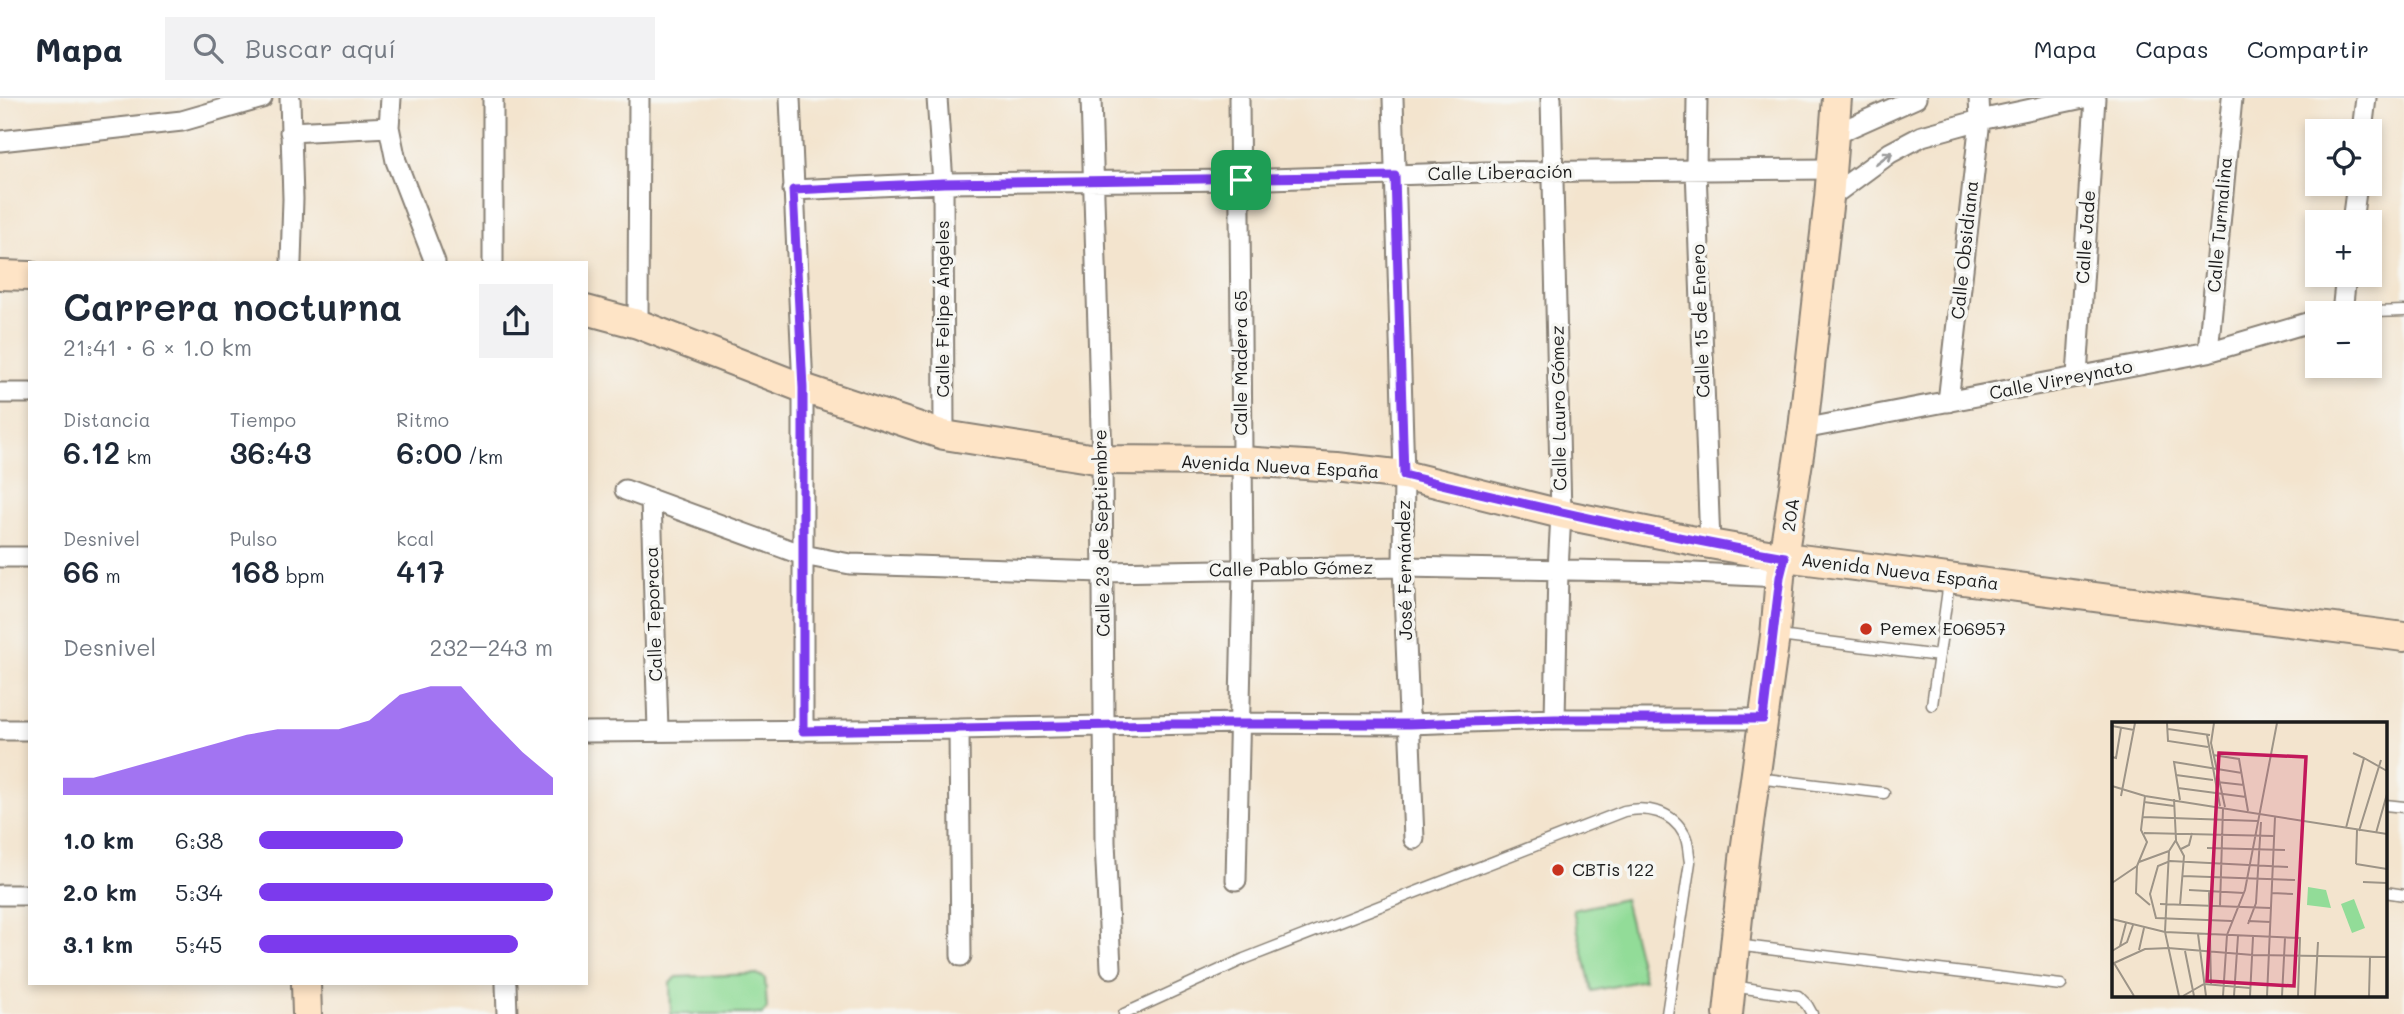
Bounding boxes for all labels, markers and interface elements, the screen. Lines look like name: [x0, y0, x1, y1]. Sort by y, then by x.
search box: [165, 17, 655, 80]
text: Mapa: [35, 27, 123, 70]
icon: search: [189, 29, 227, 67]
text: Buscar aquí: [245, 31, 396, 65]
text: Mapa: [2033, 33, 2097, 64]
text: Capas: [2135, 33, 2209, 64]
text: Compartir: [2247, 33, 2369, 64]
map controls: [2305, 119, 2382, 378]
button: locate: [2305, 119, 2382, 196]
pin: [1211, 150, 1271, 210]
one-way arrow: [1875, 150, 1893, 165]
street label: Calle Turmalina: [2201, 156, 2237, 294]
street label: Calle Liberación: [1427, 159, 1572, 185]
icon: arrive: [1222, 161, 1260, 199]
street label: Calle Obsidiana: [1945, 179, 1983, 320]
street label: Calle Jade: [2070, 189, 2100, 284]
button: +: [2305, 210, 2382, 287]
street label: Calle Felipe Ángeles: [930, 220, 954, 398]
street label: Calle 15 de Enero: [1685, 243, 1715, 398]
text: Carrera nocturna: [63, 281, 402, 331]
button: share: [479, 284, 553, 358]
street label: Calle Madera 65: [1228, 290, 1252, 436]
button: −: [2305, 301, 2382, 378]
street label: Calle Lauro Gómez: [1545, 325, 1571, 491]
text: 21:41 · 6 × 1.0 km: [63, 332, 252, 362]
street label: Calle Virreynato: [1987, 353, 2135, 405]
text: Distancia: [63, 407, 151, 432]
text: Tiempo: [230, 407, 296, 432]
text: Ritmo: [396, 407, 449, 432]
street label: Calle 23 de Septiembre: [1087, 429, 1115, 637]
text: 6.12: [63, 432, 120, 472]
text: 36:43: [230, 432, 312, 472]
text: 6:00: [396, 432, 462, 472]
text: km: [120, 444, 152, 469]
text: /km: [462, 444, 503, 469]
street label: Avenida Nueva España: [1180, 449, 1380, 483]
street label: 20A: [1776, 497, 1804, 533]
street label: José Fernández: [1391, 500, 1417, 640]
text: Desnivel: [63, 526, 140, 551]
text: Pulso: [230, 526, 277, 551]
text: kcal: [396, 526, 434, 551]
street label: Calle Teporaca: [639, 546, 667, 682]
street label: Avenida Nueva España: [1800, 547, 2000, 595]
text: 66: [63, 551, 99, 591]
text: 168: [230, 551, 280, 591]
text: 417: [396, 551, 445, 591]
street label: Calle Pablo Gómez: [1209, 555, 1373, 581]
text: m: [99, 563, 121, 588]
text: bpm: [280, 563, 325, 588]
place label: Pemex E06957: [1880, 616, 2006, 640]
marker: Pemex E06957: [1858, 621, 1874, 637]
text: Desnivel: [63, 632, 156, 662]
text: 232–243 m: [430, 632, 553, 662]
inset map: [2112, 722, 2386, 996]
text: 1.0 km: [63, 825, 134, 855]
text: 6:38: [175, 825, 223, 855]
place label: CBTis 122: [1572, 857, 1654, 881]
marker: CBTis 122: [1550, 862, 1566, 878]
text: 2.0 km: [63, 877, 137, 907]
text: 5:34: [175, 877, 223, 907]
text: 3.1 km: [63, 929, 133, 959]
text: 5:45: [175, 929, 222, 959]

